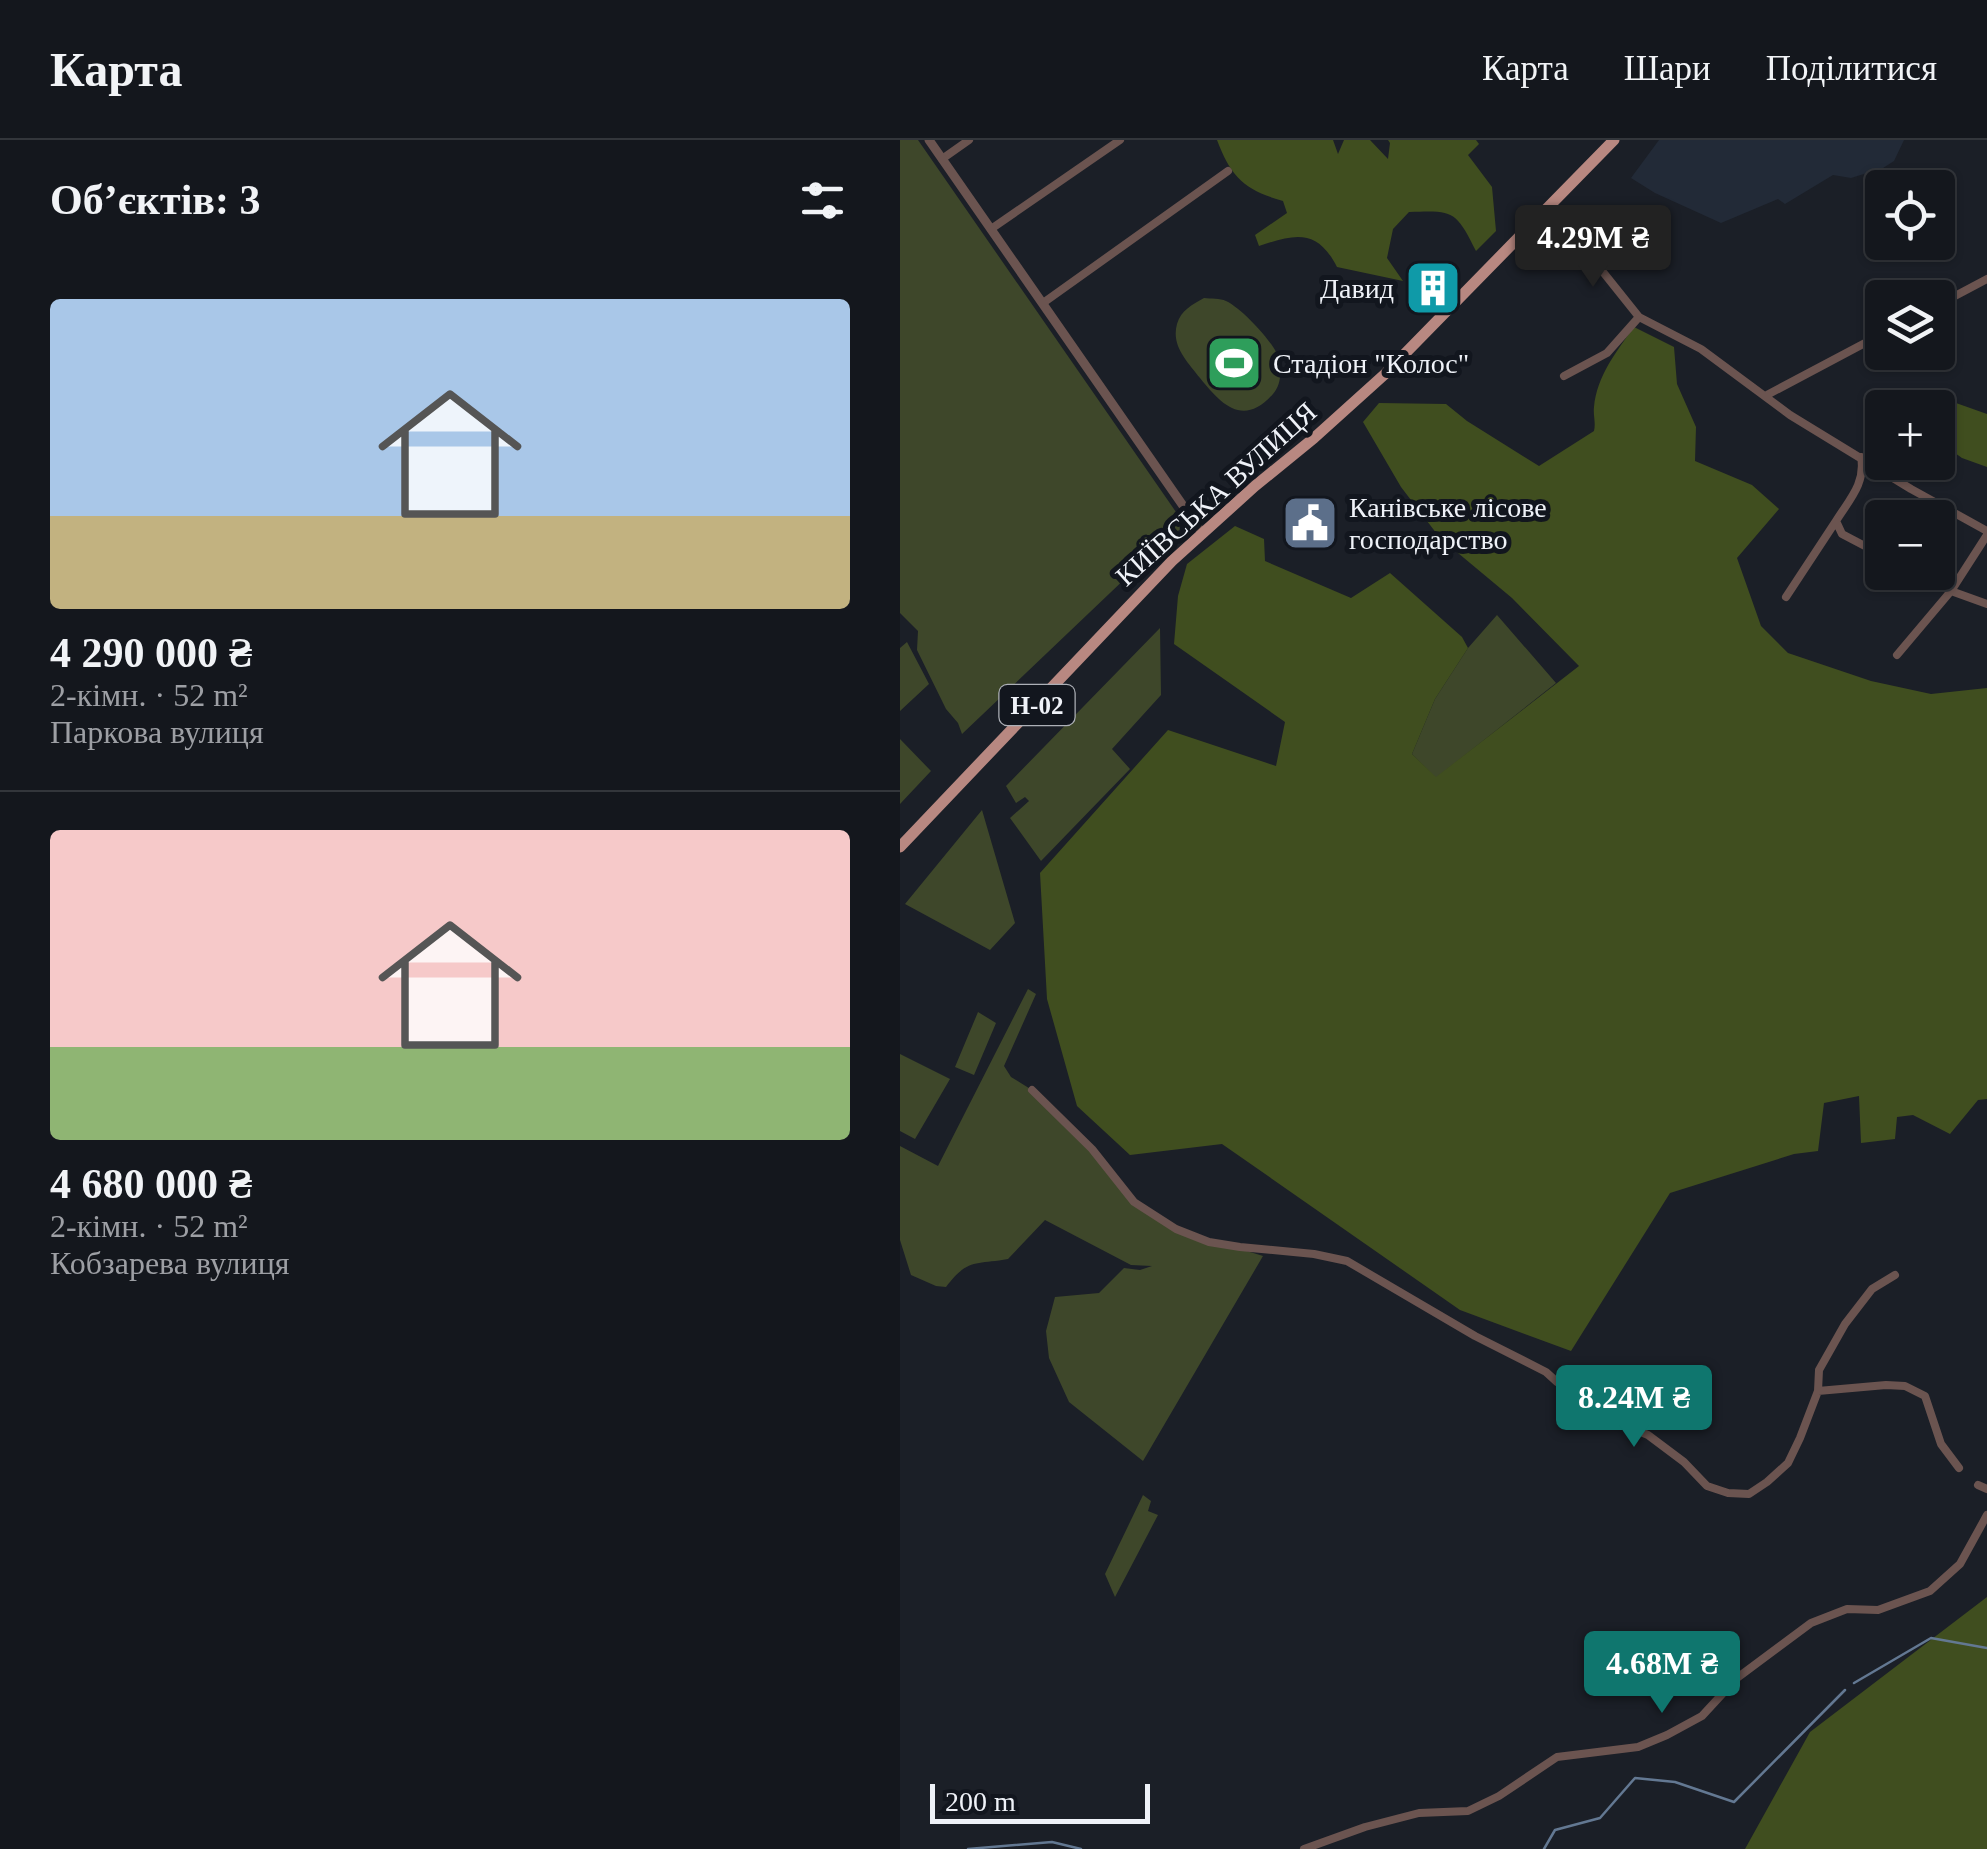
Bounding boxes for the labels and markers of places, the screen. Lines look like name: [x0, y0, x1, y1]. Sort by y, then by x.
pin: 4.29M ₴: [1501, 205, 1685, 290]
building icon: Давид: [1403, 258, 1463, 318]
place label: Давид: [1320, 273, 1394, 304]
sports icon: Стадіон "Колос": [1204, 333, 1264, 393]
place label: Стадіон "Колос": [1273, 348, 1469, 379]
place label: Канівське лісове господарство: [1349, 492, 1547, 555]
public building icon: Канівське лісове господарство: [1280, 493, 1340, 553]
pin: 8.24M ₴: [1542, 1365, 1726, 1450]
pin: 4.68M ₴: [1570, 1631, 1754, 1716]

